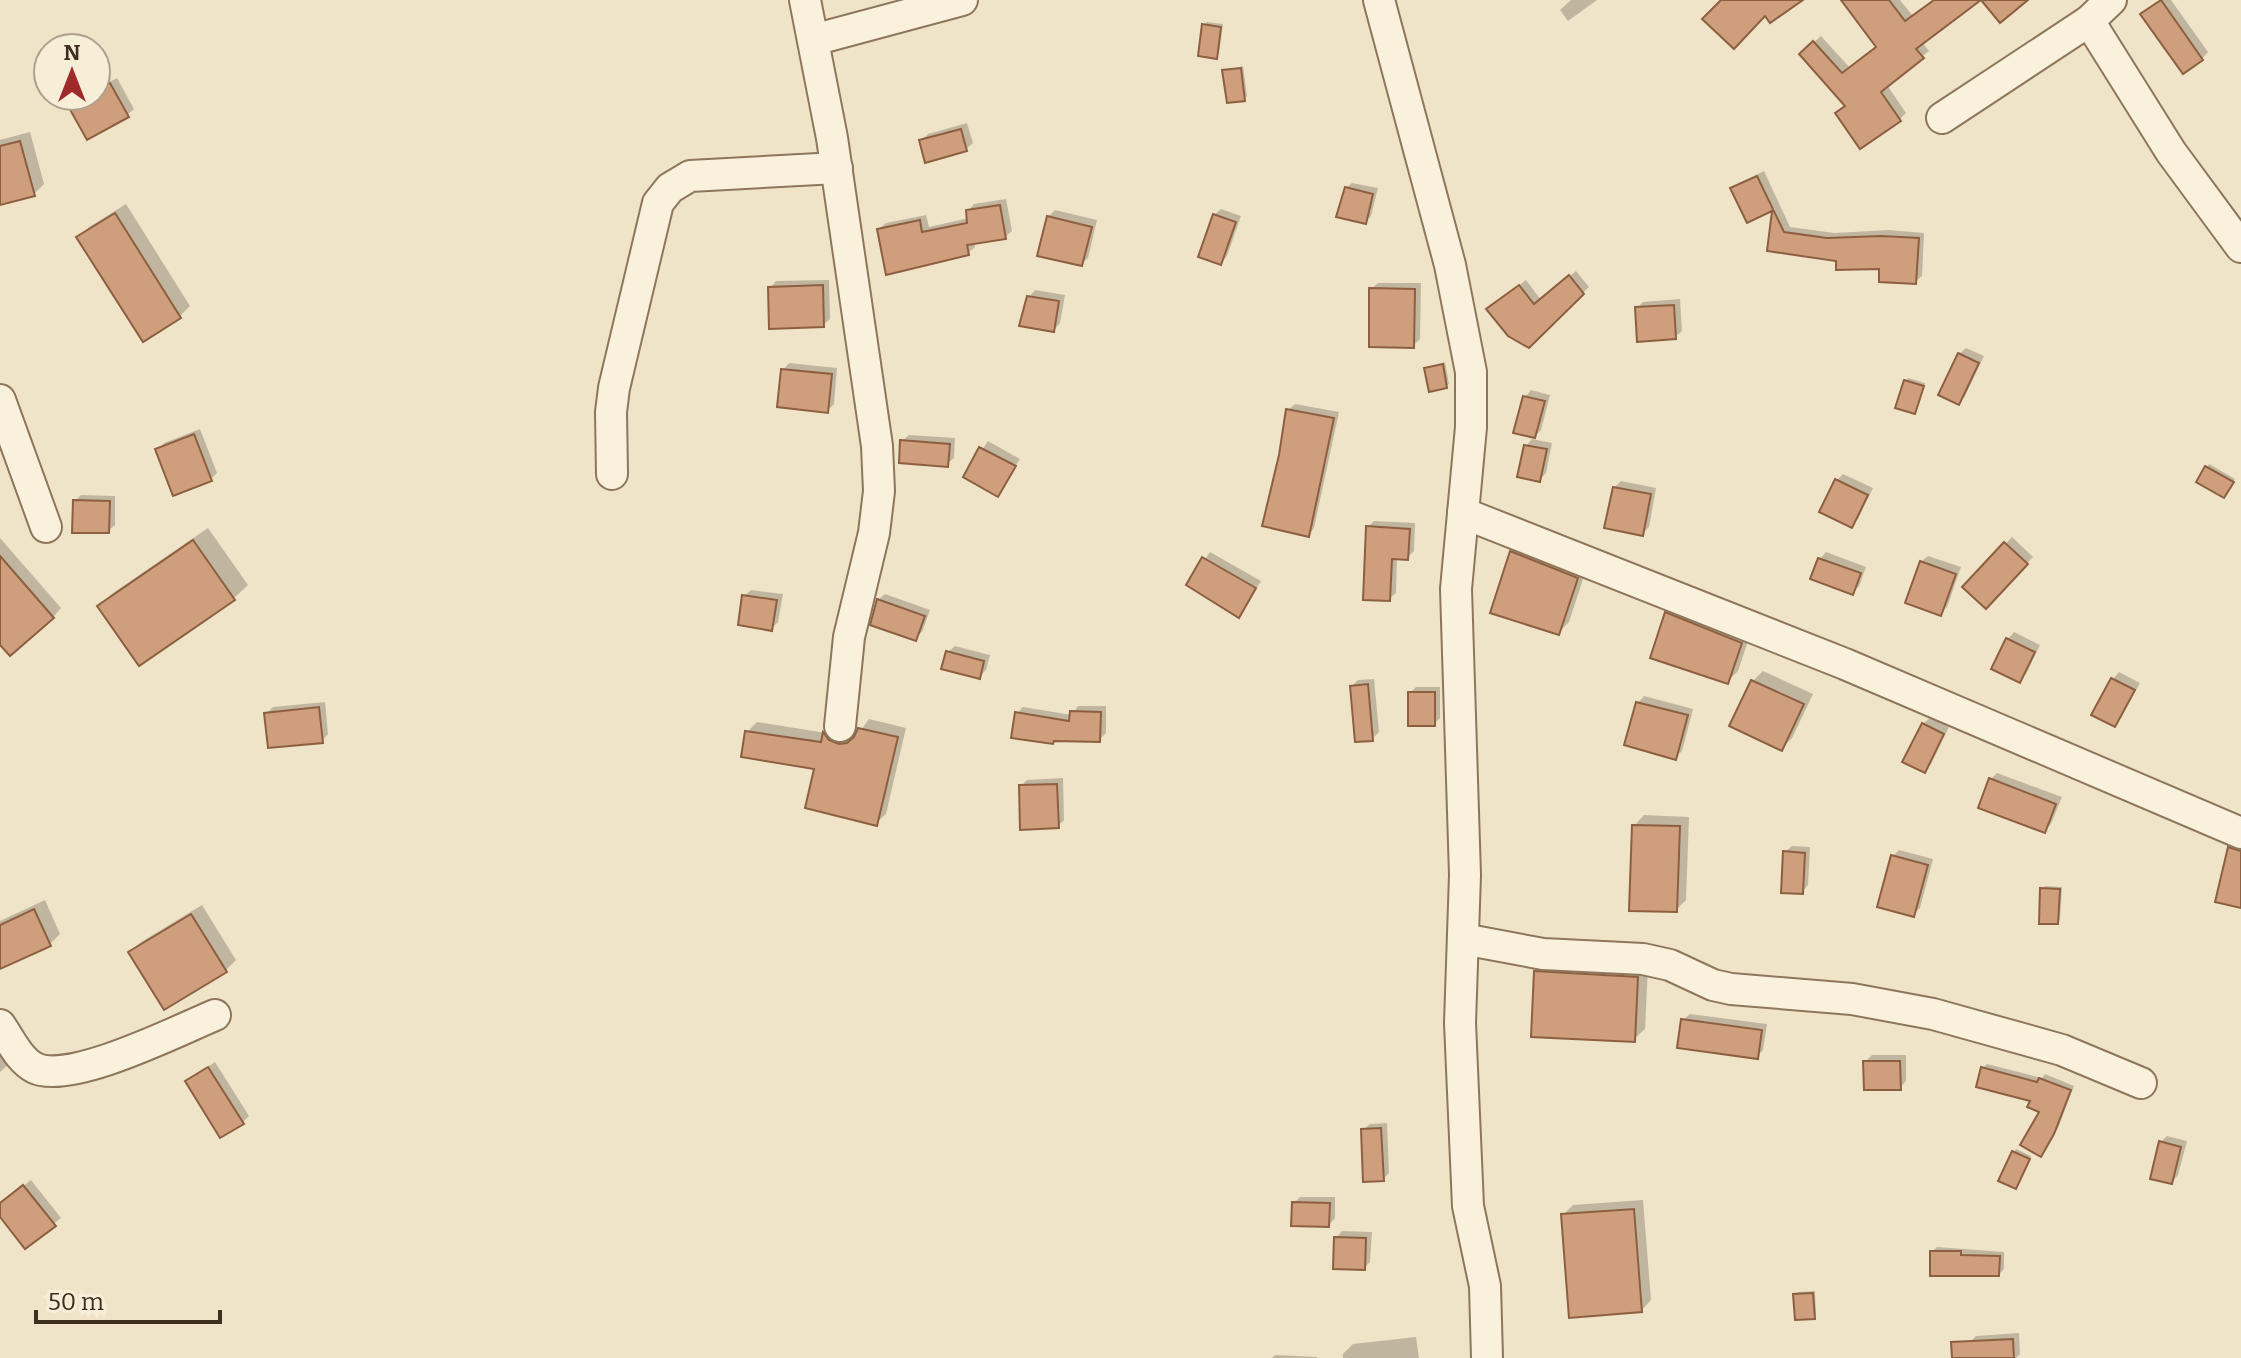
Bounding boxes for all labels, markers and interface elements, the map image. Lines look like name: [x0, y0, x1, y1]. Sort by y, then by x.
north arrow: [32, 32, 112, 112]
text: N: [64, 39, 81, 66]
scale bar: [36, 1274, 220, 1324]
text: 50 m: [48, 1288, 104, 1316]

